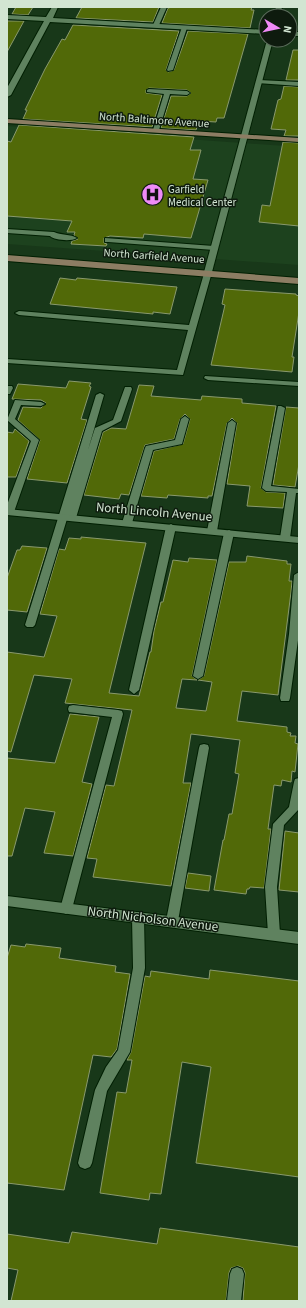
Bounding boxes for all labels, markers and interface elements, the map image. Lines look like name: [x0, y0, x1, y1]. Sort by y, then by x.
north arrow: [258, 8, 298, 48]
text: N: [279, 25, 295, 34]
street label: North Baltimore Avenue: [98, 109, 210, 131]
hospital icon: Garfield Medical Center: [140, 182, 166, 208]
place label: Garfield Medical Center: [168, 182, 236, 210]
street label: North Garfield Avenue: [103, 245, 206, 267]
street label: North Lincoln Avenue: [95, 498, 213, 526]
street label: North Nicholson Avenue: [87, 902, 219, 936]

